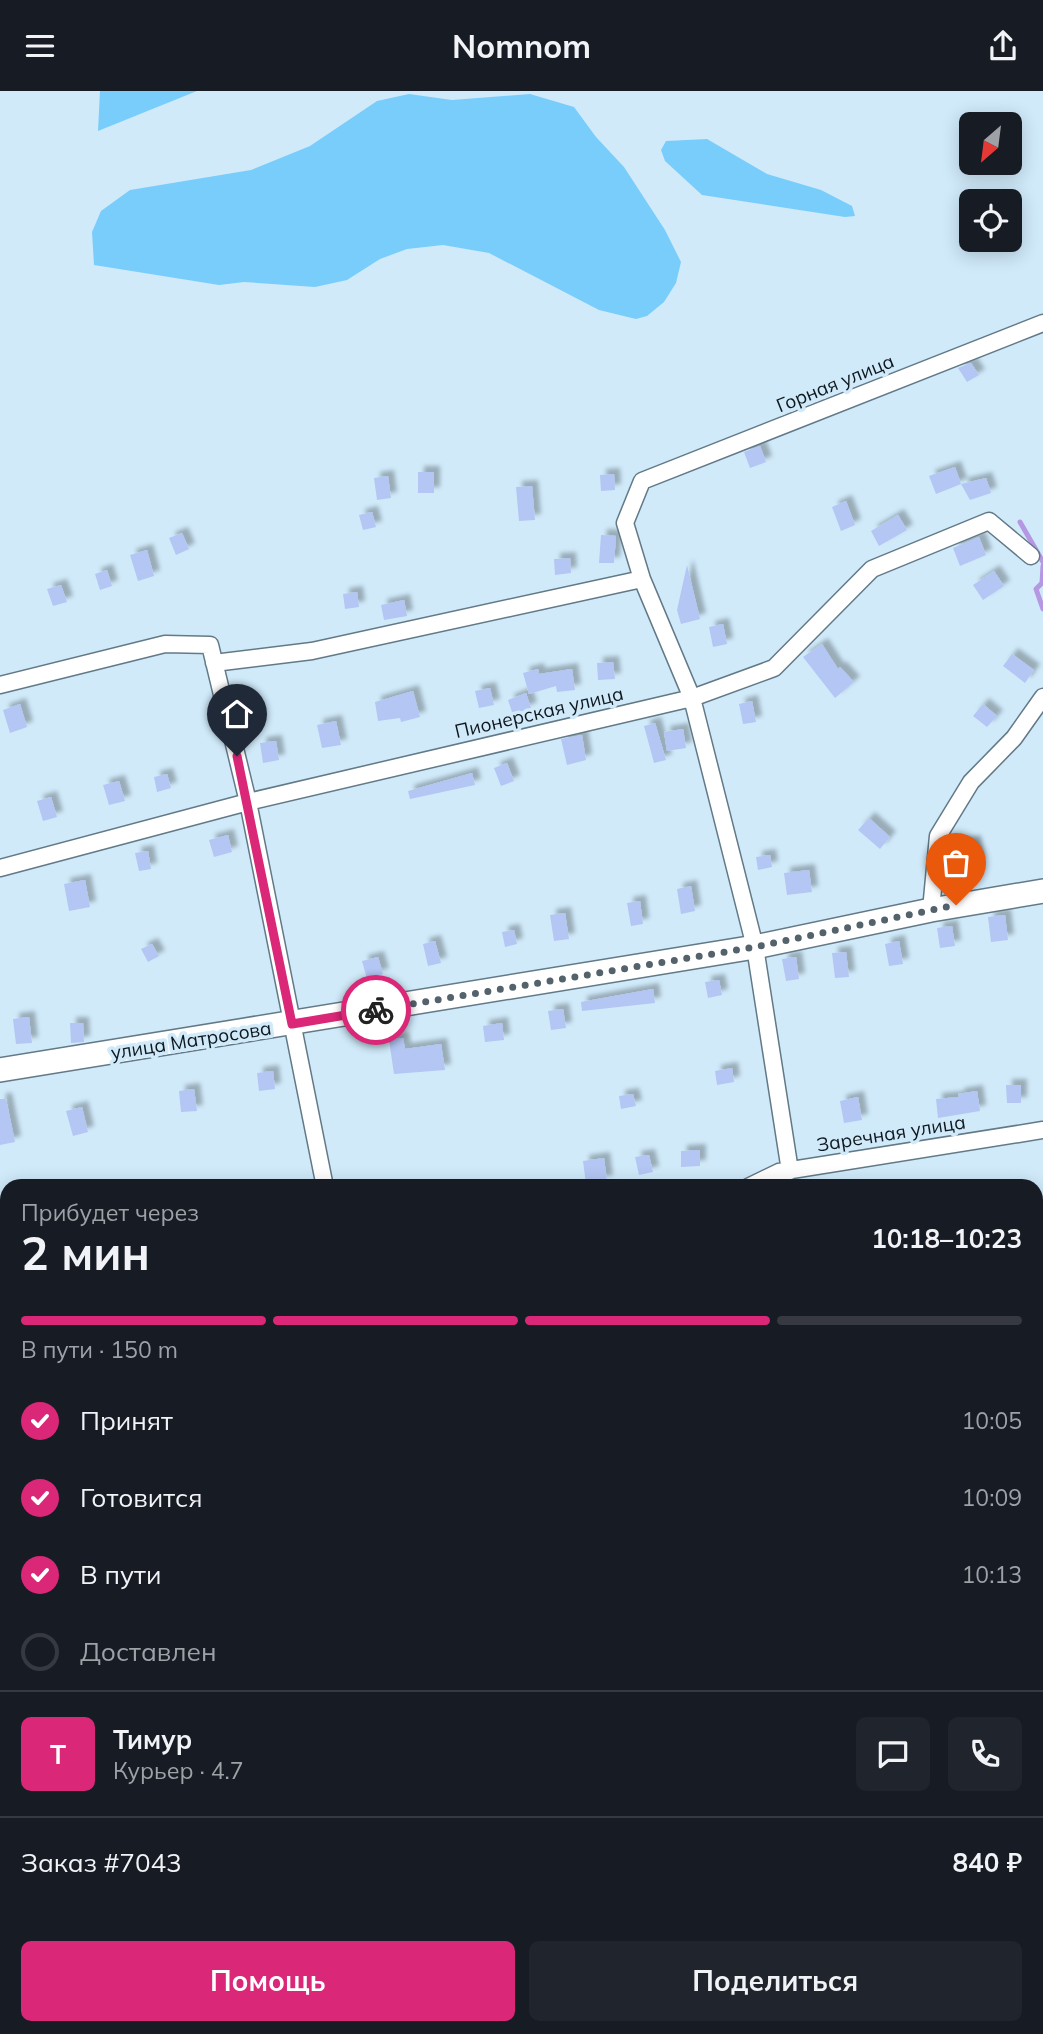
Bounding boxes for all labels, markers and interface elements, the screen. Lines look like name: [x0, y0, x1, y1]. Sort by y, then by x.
text: Nomnom: [452, 26, 591, 66]
icon: menu: [21, 27, 59, 65]
icon: share: [984, 27, 1022, 65]
north arrow: [959, 112, 1022, 175]
map controls: [959, 112, 1022, 252]
button: locate: [959, 189, 1022, 252]
street label: Горная улица: [773, 349, 897, 417]
street label: Пионерская улица: [452, 681, 626, 743]
pin: [207, 684, 267, 756]
icon: home: [218, 695, 256, 733]
pin: [926, 833, 986, 905]
icon: bag: [937, 844, 975, 882]
courier: [341, 975, 411, 1045]
icon: bike: [357, 991, 395, 1029]
street label: улица Матросова: [109, 1015, 273, 1065]
street label: Заречная улица: [815, 1109, 967, 1157]
text: Прибудет через: [21, 1198, 199, 1227]
text: 10:18–10:23: [871, 1222, 1022, 1255]
text: 2 мин: [21, 1224, 150, 1282]
text: В пути · 150 m: [21, 1335, 178, 1364]
icon: check: [21, 1402, 59, 1440]
text: Принят: [80, 1404, 173, 1437]
text: 10:05: [962, 1406, 1022, 1435]
icon: check: [21, 1479, 59, 1517]
text: Готовится: [80, 1481, 203, 1514]
text: 10:09: [962, 1483, 1022, 1512]
icon: check: [21, 1556, 59, 1594]
text: В пути: [80, 1558, 161, 1591]
text: 10:13: [962, 1560, 1022, 1589]
text: Доставлен: [80, 1635, 217, 1668]
button: chat: [856, 1717, 930, 1791]
button: phone: [948, 1717, 1022, 1791]
text: Тимур: [113, 1723, 192, 1756]
text: Т: [50, 1738, 66, 1771]
text: Курьер · 4.7: [113, 1756, 244, 1785]
text: Заказ #7043: [21, 1846, 182, 1879]
text: 840 ₽: [952, 1846, 1022, 1879]
button: Помощь: [21, 1941, 515, 2021]
button: Поделиться: [529, 1941, 1022, 2021]

